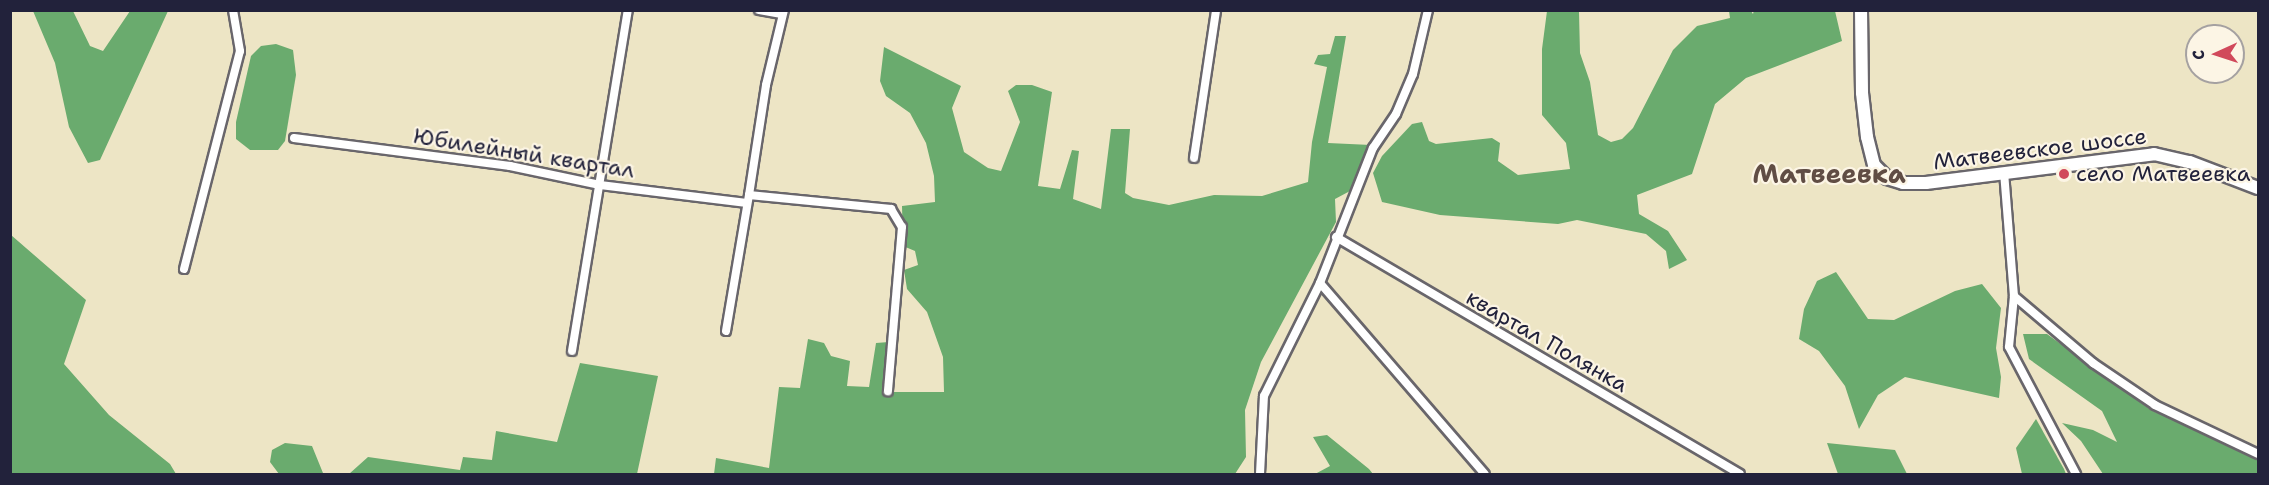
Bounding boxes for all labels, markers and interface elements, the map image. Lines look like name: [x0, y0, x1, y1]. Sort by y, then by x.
north arrow: [2185, 24, 2245, 84]
text: С: [2188, 49, 2209, 60]
street label: Юбилейный квартал: [412, 123, 636, 183]
street label: Матвеевское шоссе: [1932, 123, 2148, 175]
district label: Матвеевка: [1752, 158, 1906, 190]
place label: село Матвеевка: [2076, 161, 2250, 187]
marker: село Матвеевка: [2057, 167, 2071, 181]
street label: квартал Полянка: [1461, 284, 1633, 398]

